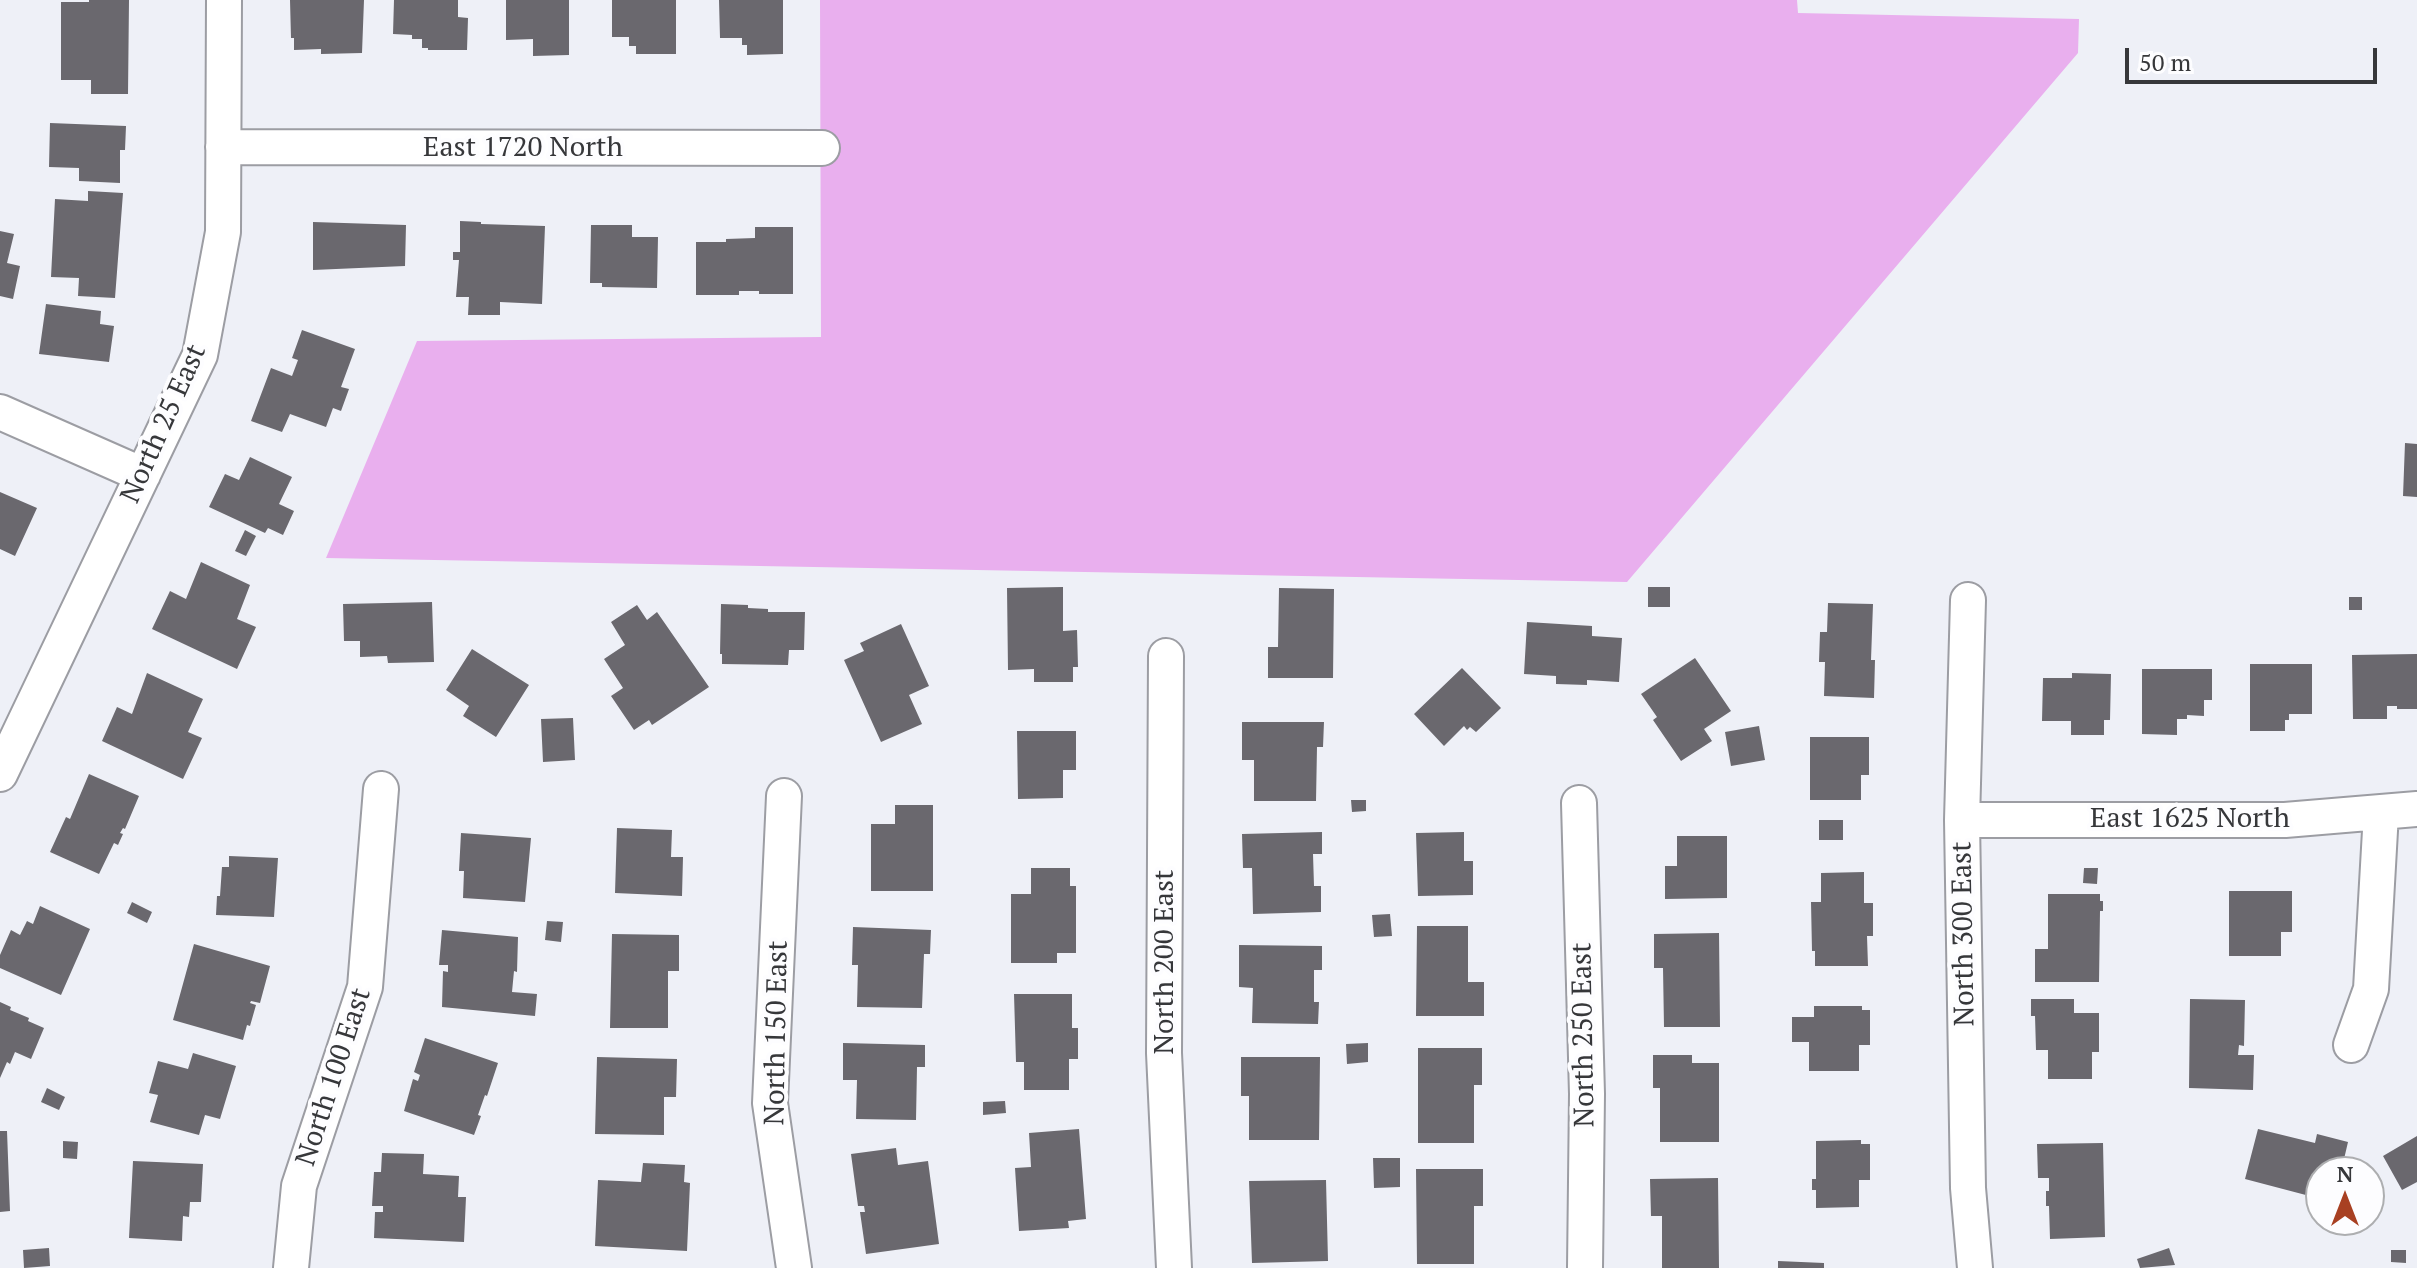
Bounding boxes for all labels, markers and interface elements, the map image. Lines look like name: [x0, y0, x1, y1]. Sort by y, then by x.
scale bar: [2129, 32, 2381, 82]
text: 50 m: [2139, 46, 2191, 78]
street label: East 1720 North: [423, 131, 623, 165]
street label: North 25 East: [114, 340, 214, 508]
street label: East 1625 North: [2090, 802, 2290, 836]
street label: North 300 East: [1946, 841, 1982, 1027]
street label: North 200 East: [1148, 870, 1182, 1054]
street label: North 150 East: [759, 940, 795, 1126]
street label: North 250 East: [1566, 942, 1602, 1128]
street label: North 100 East: [289, 984, 379, 1170]
north arrow: [2305, 1156, 2385, 1236]
text: N: [2337, 1159, 2353, 1188]

